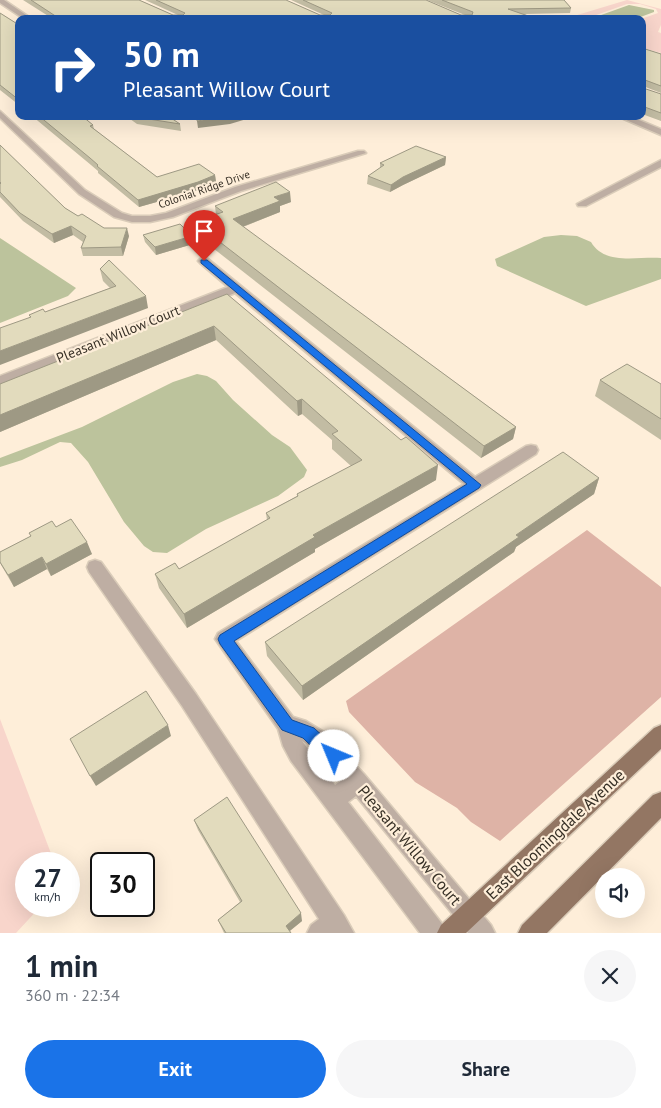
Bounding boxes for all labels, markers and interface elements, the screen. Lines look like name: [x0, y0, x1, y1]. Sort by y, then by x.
text: 50 m: [123, 31, 200, 77]
icon: right: [40, 35, 105, 100]
text: Pleasant Willow Court: [123, 75, 330, 103]
street label: Colonial Ridge Drive: [156, 167, 252, 211]
pin: [183, 210, 225, 261]
icon: arrive: [190, 217, 218, 245]
street label: Pleasant Willow Court: [54, 301, 183, 367]
position arrow: [307, 729, 359, 781]
street label: East Bloomingdale Avenue: [482, 765, 628, 903]
street label: Pleasant Willow Court: [354, 781, 466, 910]
speed limit sign: 30: [90, 852, 155, 917]
text: 27: [33, 862, 62, 894]
map controls: [595, 868, 645, 918]
button: sound: [595, 868, 645, 918]
text: km/h: [34, 889, 61, 904]
text: 1 min: [25, 946, 98, 985]
button: close: [584, 950, 636, 1002]
text: 360 m · 22:34: [25, 985, 120, 1005]
button: Exit: [25, 1040, 326, 1098]
button: Share: [336, 1040, 636, 1098]

